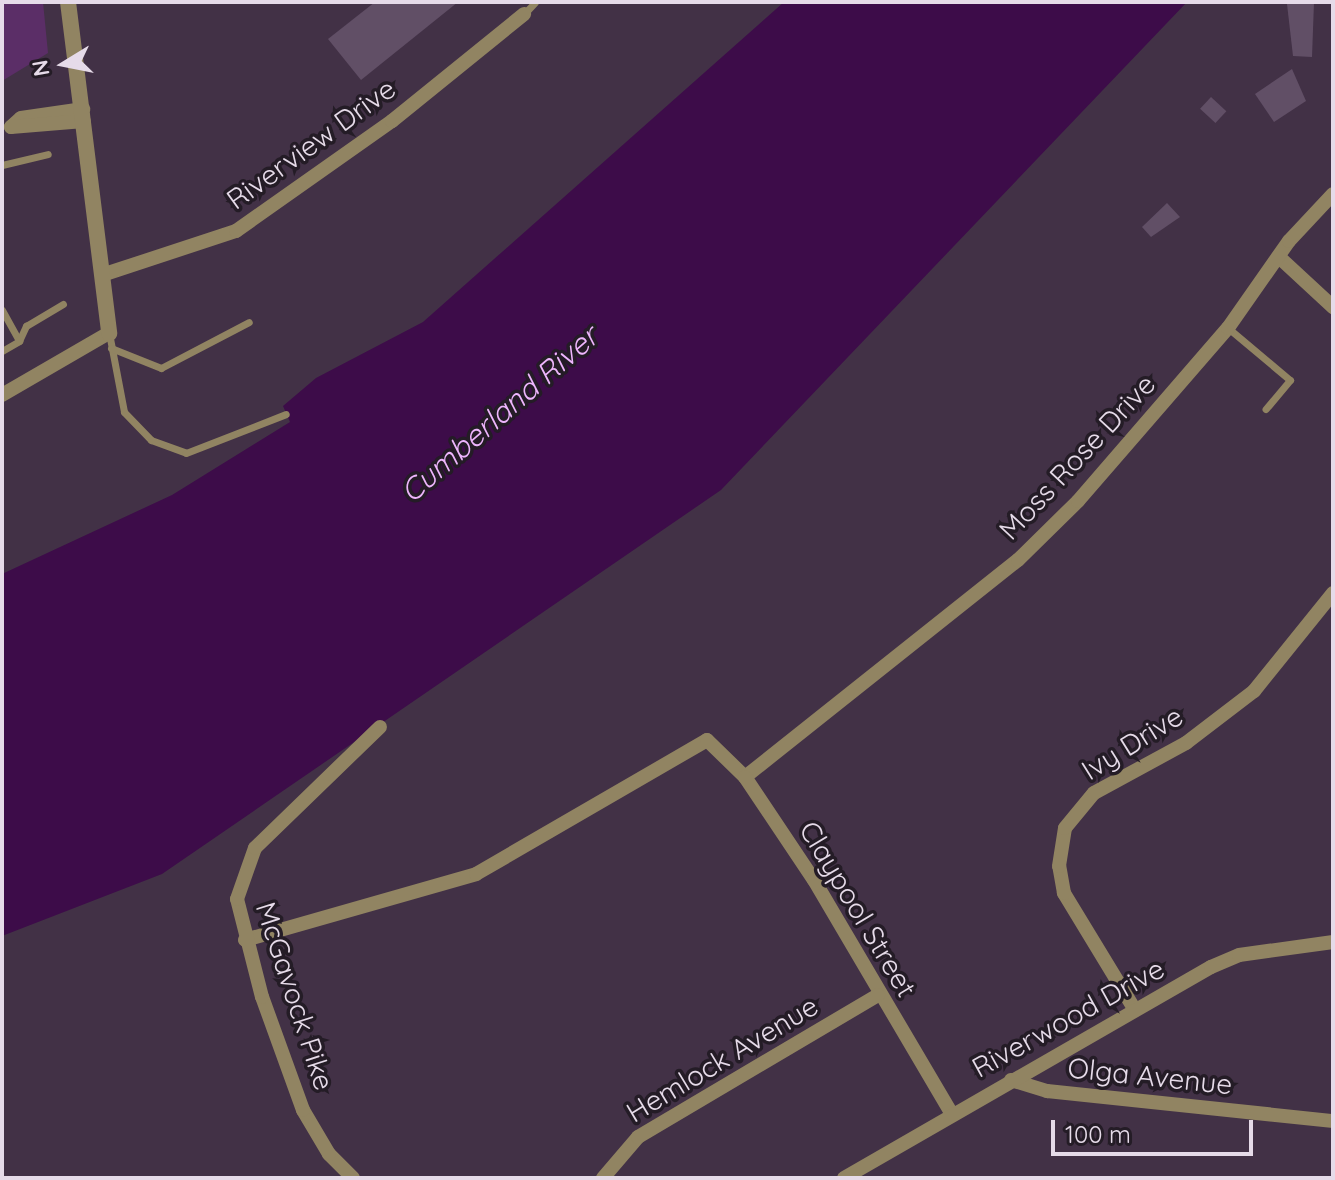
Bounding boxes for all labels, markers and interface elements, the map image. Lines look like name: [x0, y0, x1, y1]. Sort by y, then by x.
north arrow: [24, 24, 104, 104]
text: N: [25, 58, 56, 79]
street label: Riverview Drive: [220, 72, 402, 216]
water label: Cumberland River: [393, 318, 605, 510]
street label: Moss Rose Drive: [992, 367, 1162, 547]
street label: Ivy Drive: [1075, 699, 1189, 787]
street label: Claypool Street: [792, 815, 924, 1003]
street label: McGavock Pike: [249, 898, 341, 1094]
street label: Riverwood Drive: [966, 951, 1170, 1085]
street label: Hemlock Avenue: [620, 989, 824, 1129]
street label: Olga Avenue: [1066, 1051, 1234, 1101]
scale bar: [1055, 1104, 1257, 1154]
text: 100 m: [1065, 1119, 1131, 1149]

